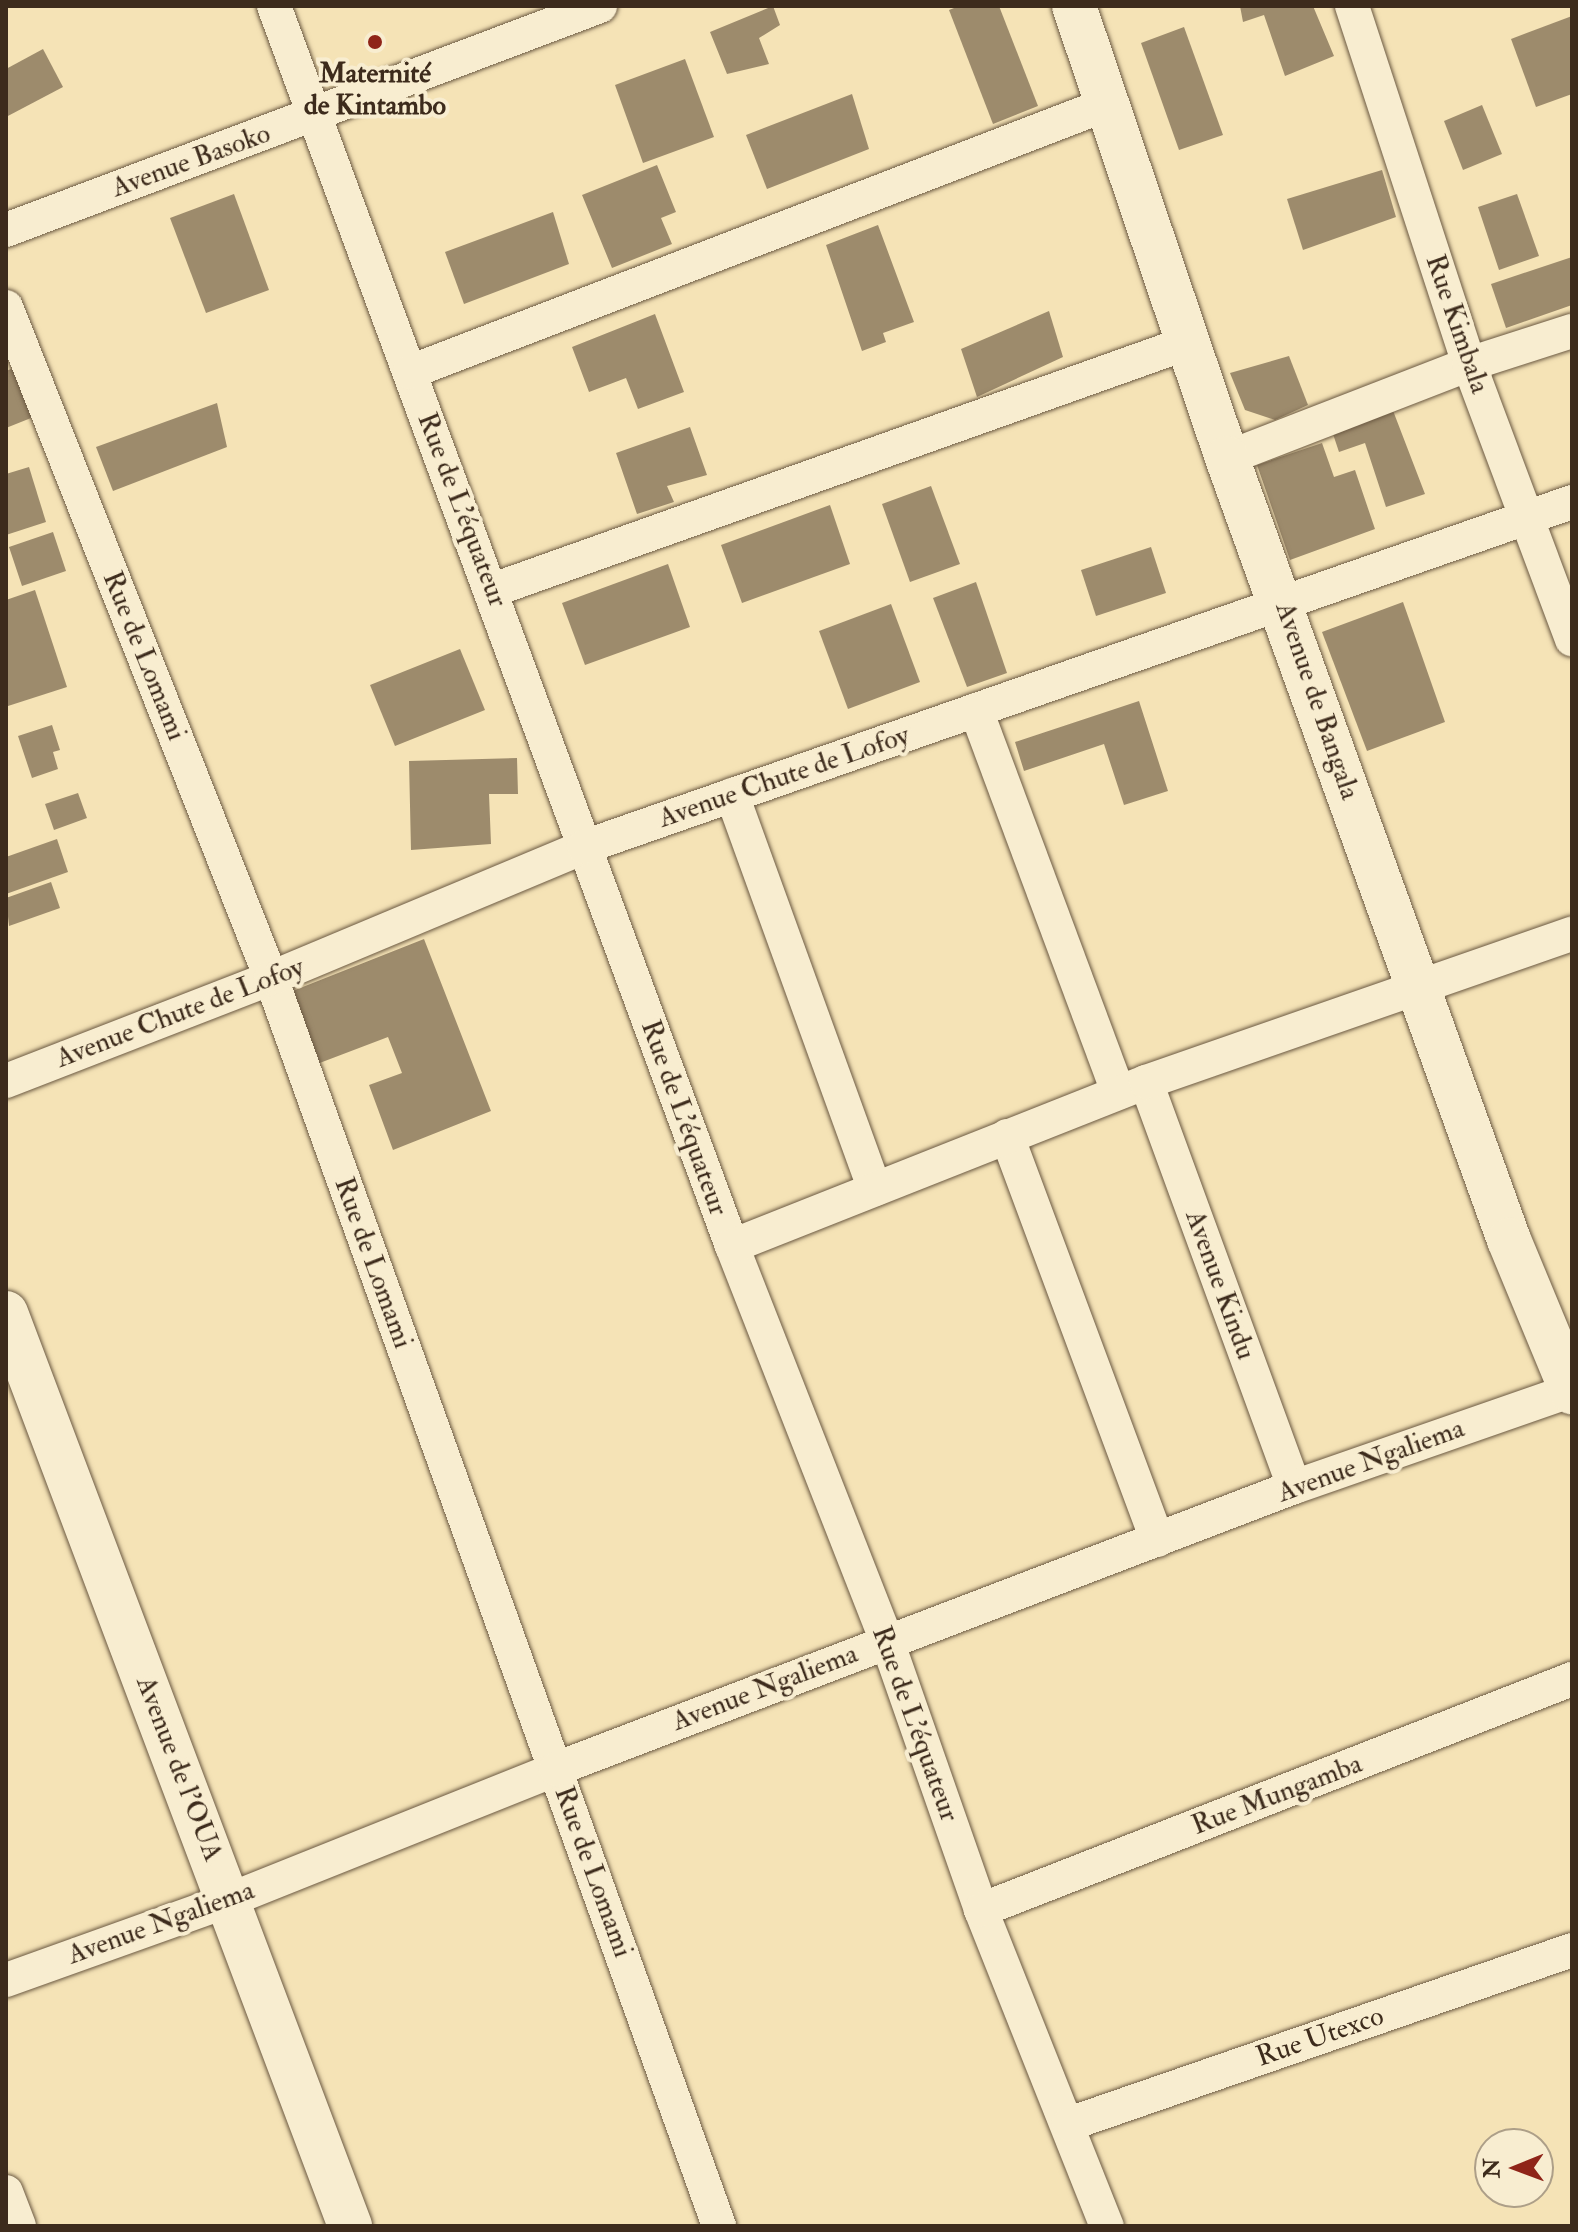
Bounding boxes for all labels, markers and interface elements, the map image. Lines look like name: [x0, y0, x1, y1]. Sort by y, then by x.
marker: Maternité de Kintambo: [364, 31, 386, 53]
place label: Maternité de Kintambo: [304, 57, 446, 123]
street label: Avenue Basoko: [107, 117, 275, 205]
street label: Rue Kimbala: [1418, 250, 1496, 398]
street label: Rue de L'équateur: [409, 408, 515, 612]
street label: Rue de Lomami: [95, 566, 193, 746]
street label: Avenue de Bangala: [1267, 598, 1367, 804]
street label: Avenue Chute de Lofoy: [654, 718, 914, 836]
street label: Avenue Chute de Lofoy: [51, 950, 309, 1076]
street label: Rue de L'équateur: [633, 1016, 735, 1220]
street label: Rue de Lomami: [327, 1173, 419, 1353]
street label: Avenue Kindu: [1177, 1206, 1263, 1364]
street label: Avenue Ngaliema: [1273, 1412, 1469, 1510]
street label: Rue de L'équateur: [864, 1622, 966, 1826]
street label: Avenue Ngaliema: [667, 1637, 863, 1739]
street label: Avenue de l’OUA: [128, 1672, 230, 1866]
street label: Rue Mungamba: [1187, 1747, 1367, 1843]
street label: Rue de Lomami: [547, 1782, 639, 1962]
street label: Avenue Ngaliema: [63, 1874, 259, 1972]
street label: Rue Utexco: [1252, 2000, 1388, 2074]
north arrow: [1474, 2128, 1554, 2208]
text: N: [1478, 2158, 1506, 2178]

